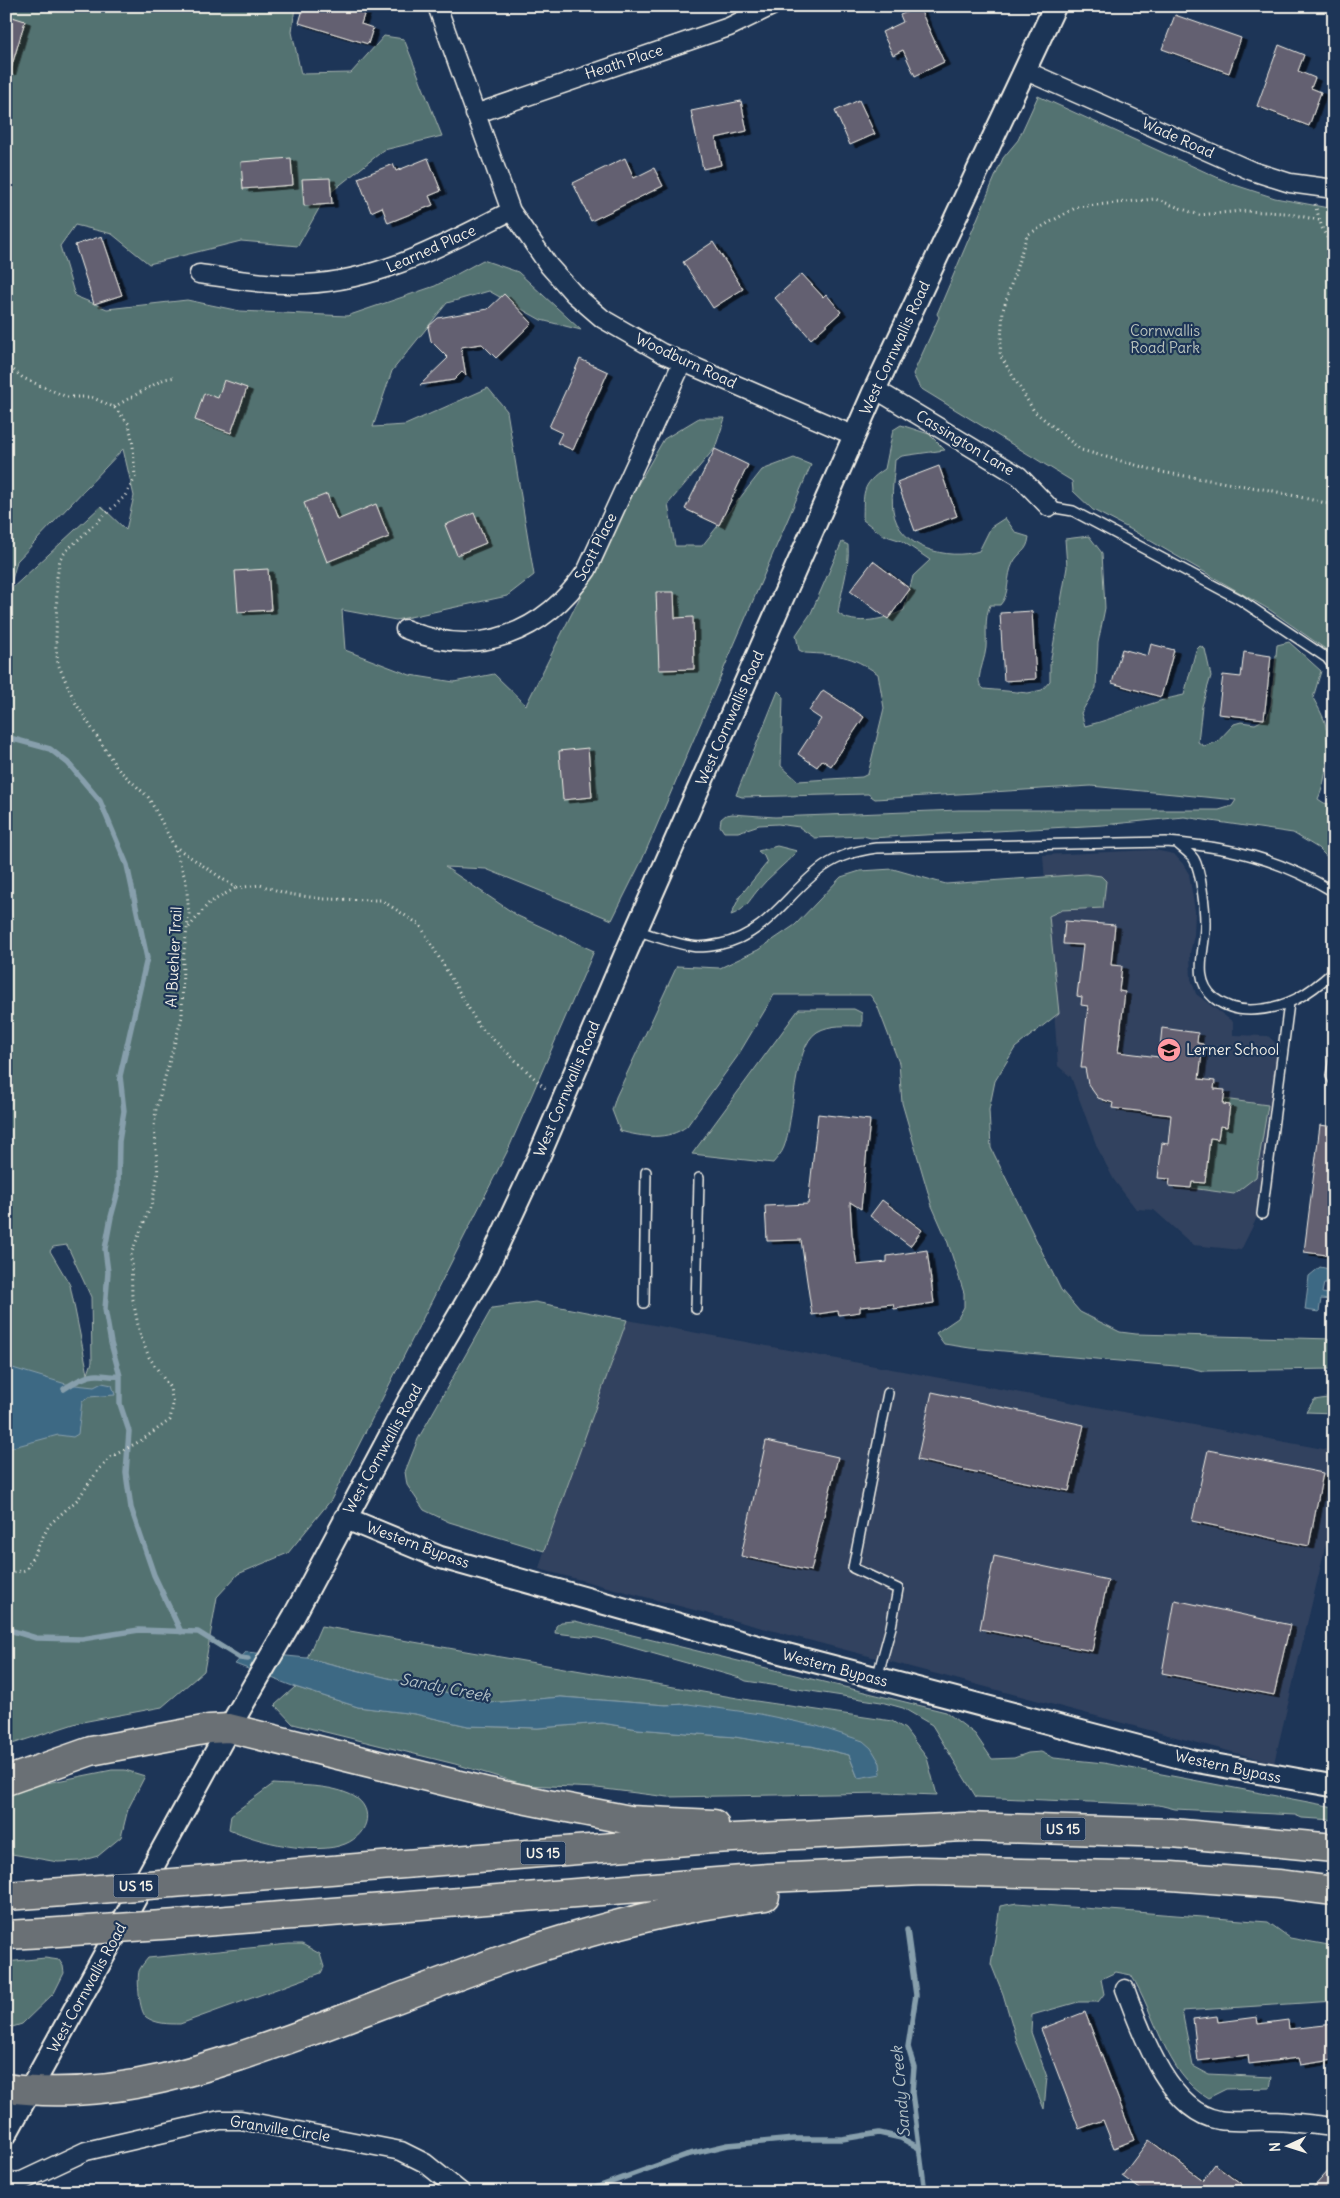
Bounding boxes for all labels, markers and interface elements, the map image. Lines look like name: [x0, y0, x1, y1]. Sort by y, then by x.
street label: Heath Place: [582, 40, 665, 83]
street label: Wade Road: [1139, 113, 1217, 162]
street label: Learned Place: [383, 220, 478, 277]
street label: West Cornwallis Road: [855, 278, 934, 418]
park label: Cornwallis Road Park: [1130, 321, 1200, 357]
street label: Woodburn Road: [633, 329, 740, 392]
street label: Cassington Lane: [913, 406, 1018, 479]
street label: Scott Place: [570, 509, 621, 584]
street label: West Cornwallis Road: [691, 647, 768, 788]
street label: Al Buehler Trail: [161, 906, 186, 1008]
street label: West Cornwallis Road: [529, 1018, 604, 1159]
school or university icon: Lerner School: [1156, 1037, 1182, 1063]
place label: Lerner School: [1186, 1040, 1279, 1059]
street label: West Cornwallis Road: [339, 1380, 426, 1517]
street label: Western Bypass: [364, 1517, 473, 1572]
street label: Western Bypass: [780, 1644, 890, 1691]
water label: Sandy Creek: [398, 1668, 494, 1706]
street label: Western Bypass: [1173, 1746, 1283, 1787]
road number: US 15: [1040, 1818, 1086, 1840]
road number: US 15: [520, 1842, 566, 1865]
road number: US 15: [114, 1874, 158, 1898]
street label: West Cornwallis Road: [43, 1919, 130, 2056]
water label: Sandy Creek: [886, 2044, 914, 2138]
street label: Granville Circle: [229, 2111, 332, 2146]
north arrow: [1262, 2120, 1312, 2170]
text: N: [1266, 2141, 1284, 2152]

